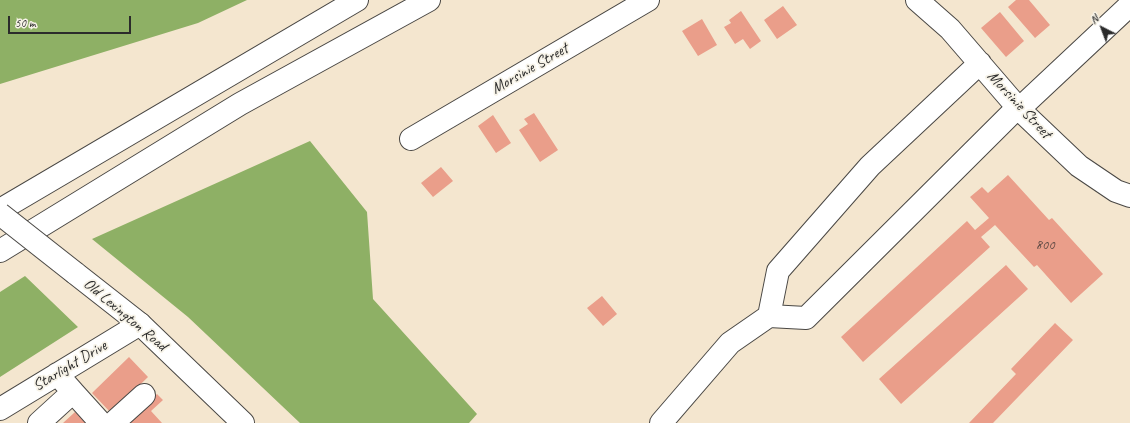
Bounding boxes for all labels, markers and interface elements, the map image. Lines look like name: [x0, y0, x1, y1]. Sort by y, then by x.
scale bar: [10, 8, 133, 34]
north arrow: [1082, 8, 1122, 48]
text: N: [1087, 12, 1101, 27]
text: 50 m: [15, 15, 35, 31]
street label: Morsinie Street: [488, 39, 572, 99]
street label: Morsinie Street: [983, 67, 1055, 143]
house number: 800: [1036, 237, 1054, 253]
street label: Old Lexington Road: [79, 274, 171, 356]
street label: Starlight Drive: [30, 336, 110, 396]

